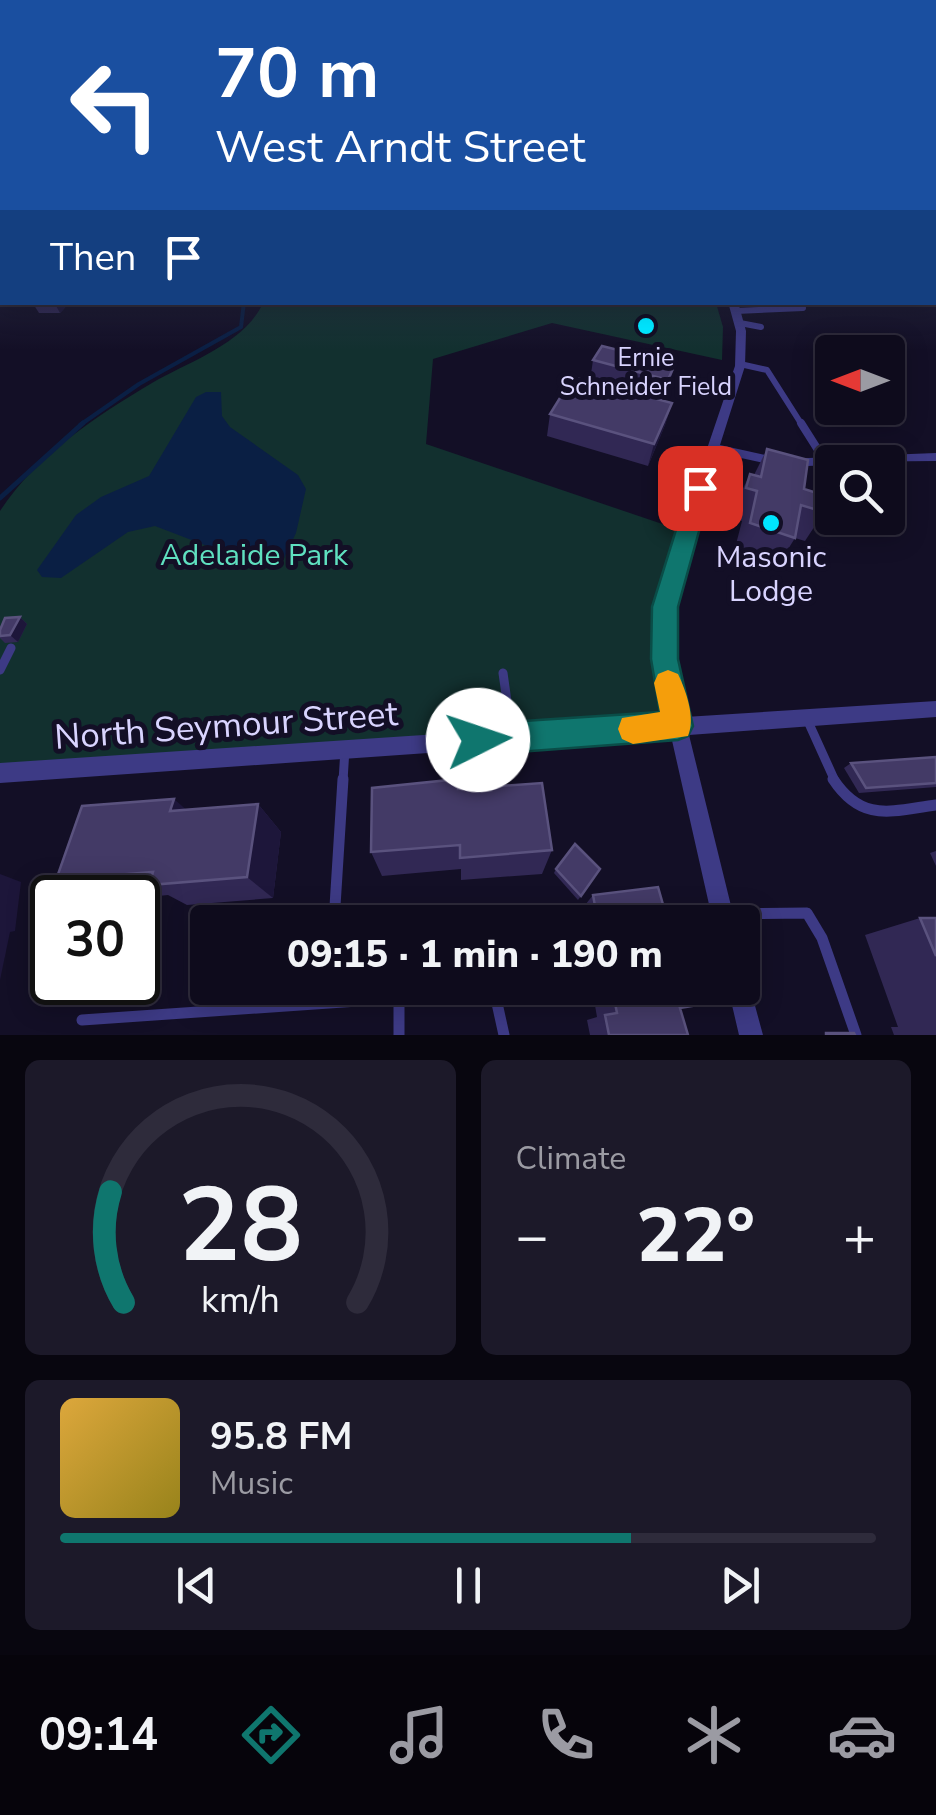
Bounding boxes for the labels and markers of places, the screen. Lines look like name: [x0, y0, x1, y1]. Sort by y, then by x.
marker: Ernie Schneider Field: [635, 315, 657, 337]
place label: Ernie Schneider Field: [560, 341, 732, 404]
pin: [658, 446, 743, 531]
marker: Masonic Lodge: [760, 512, 782, 534]
place label: Masonic Lodge: [716, 537, 826, 612]

